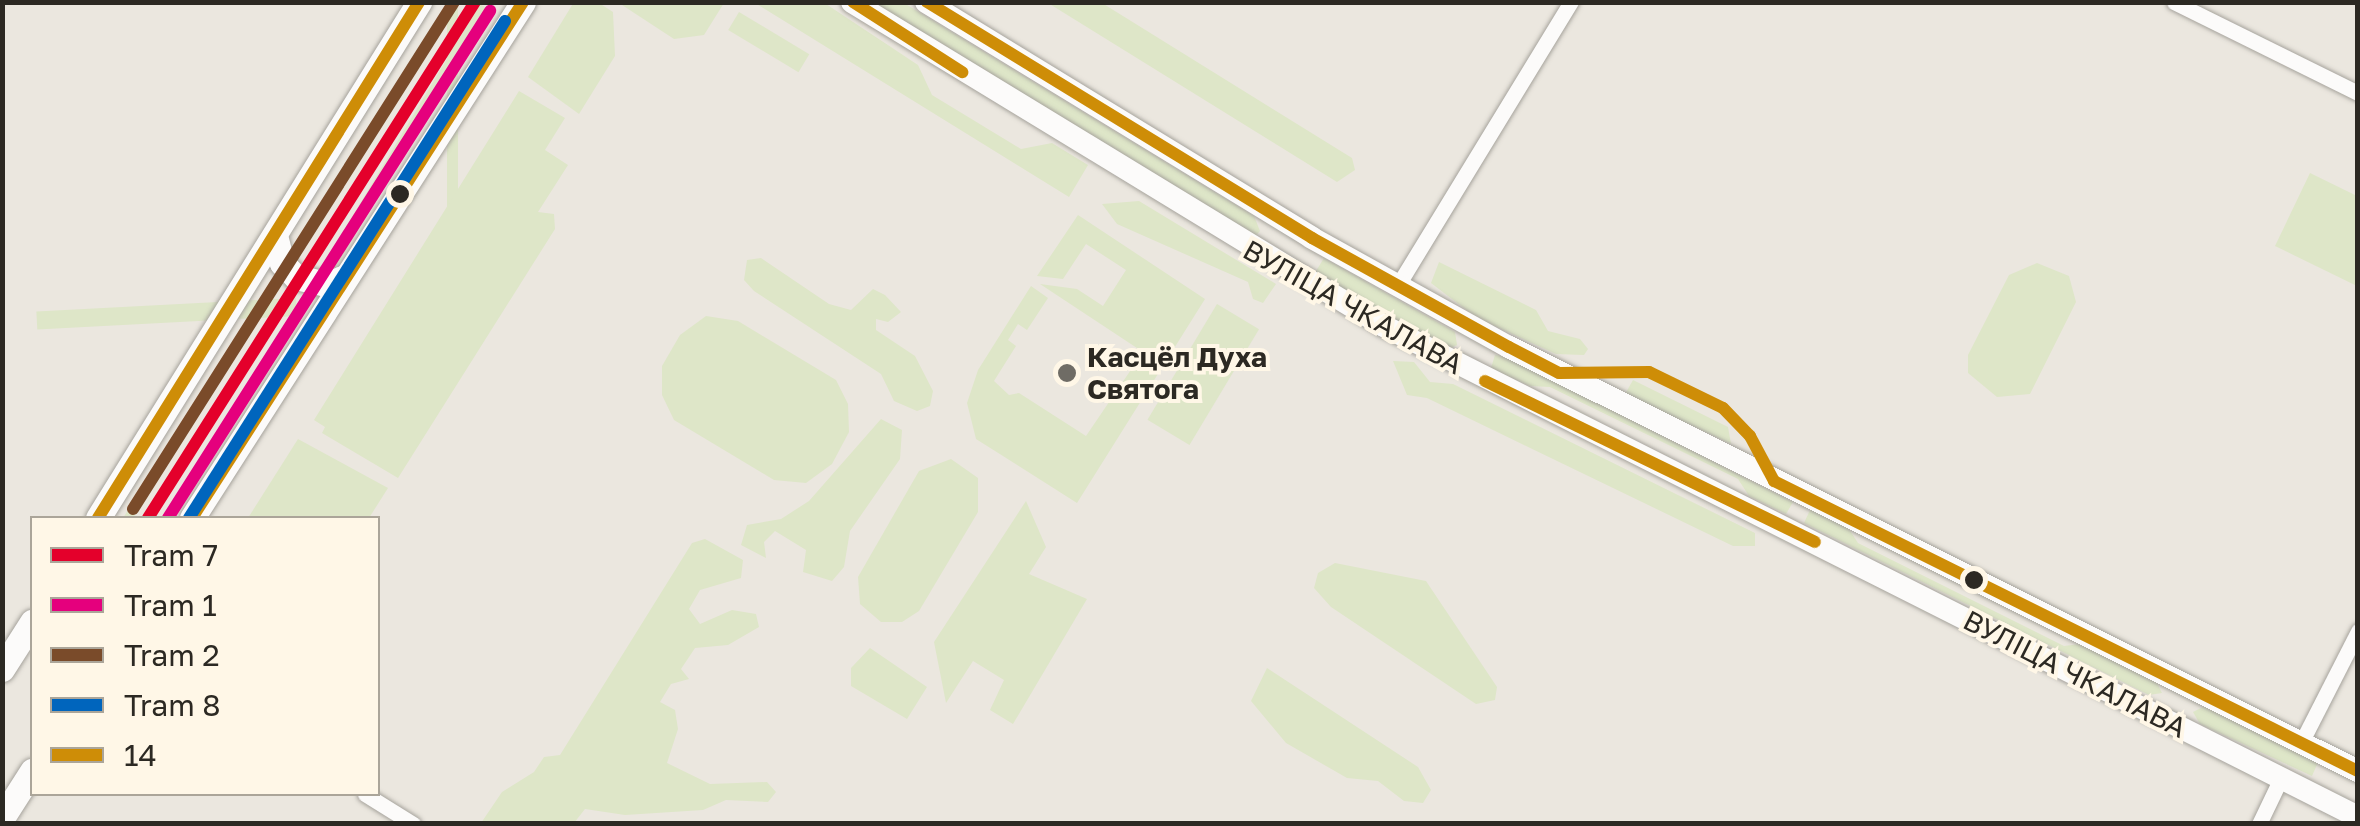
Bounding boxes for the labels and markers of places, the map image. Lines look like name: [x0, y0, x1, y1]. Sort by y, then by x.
unlabelled marker: [390, 184, 410, 204]
place label: Касцёл Духа Святога: [1087, 340, 1267, 406]
marker: Касцёл Духа Святога: [1056, 362, 1078, 384]
unlabelled marker: [1964, 570, 1984, 590]

